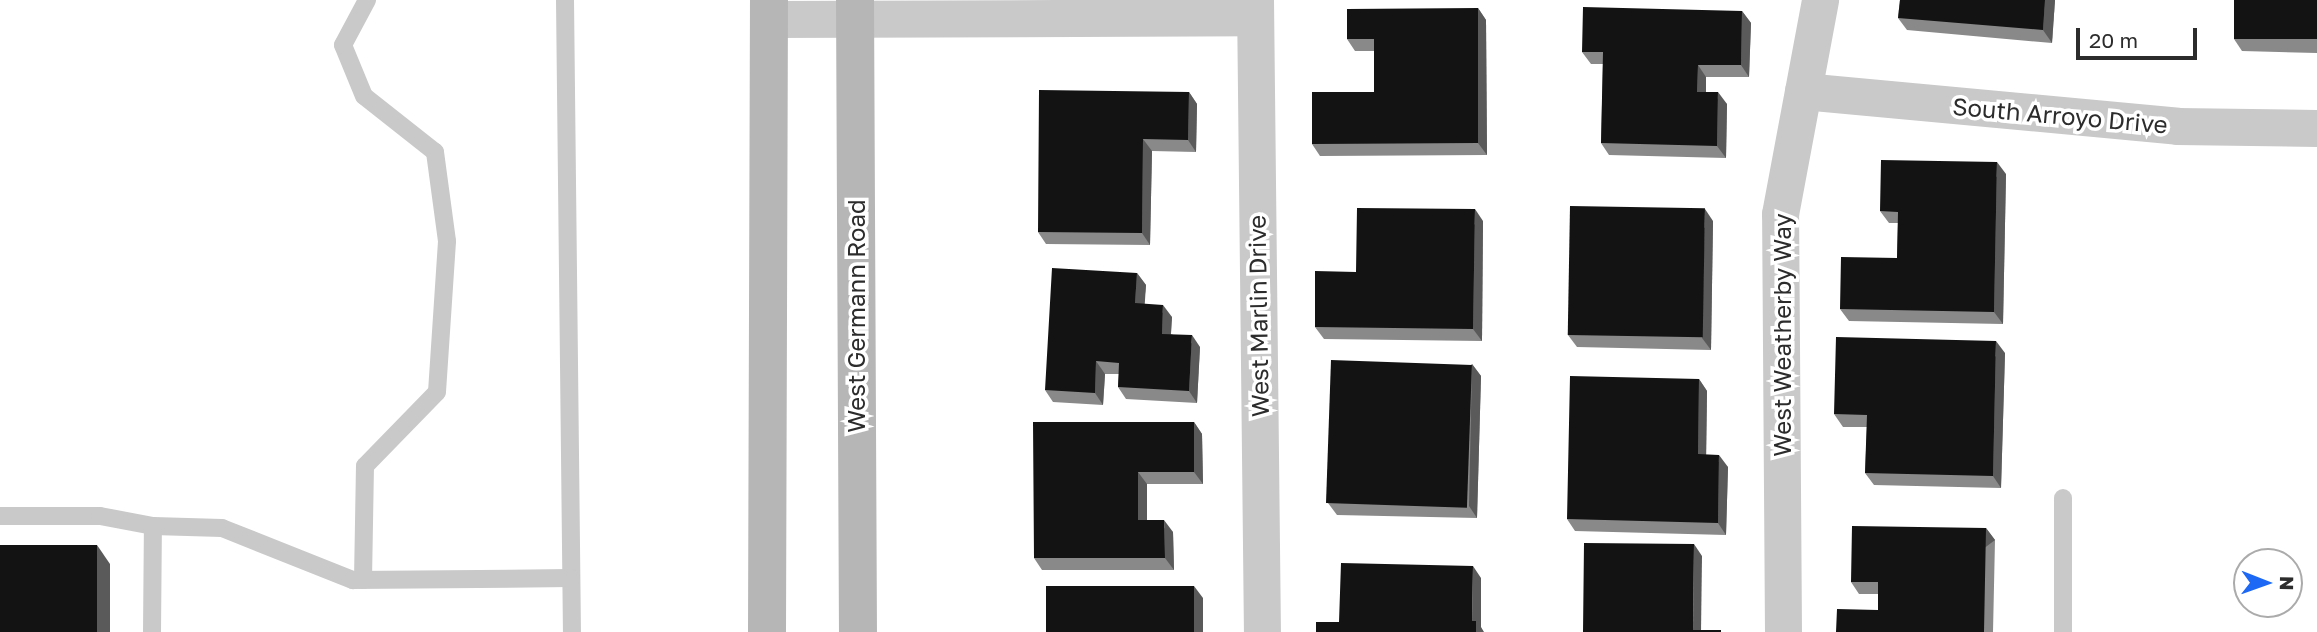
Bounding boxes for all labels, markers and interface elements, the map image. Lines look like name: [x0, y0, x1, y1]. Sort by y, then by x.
scale bar: [2079, 14, 2200, 58]
text: 20 m: [2089, 27, 2138, 53]
street label: South Arroyo Drive: [1951, 91, 2169, 139]
street label: West Germann Road: [842, 199, 870, 433]
street label: West Weatherby Way: [1768, 213, 1796, 457]
street label: West Marlin Drive: [1242, 215, 1274, 417]
north arrow: [2233, 548, 2303, 618]
text: N: [2276, 576, 2299, 591]

